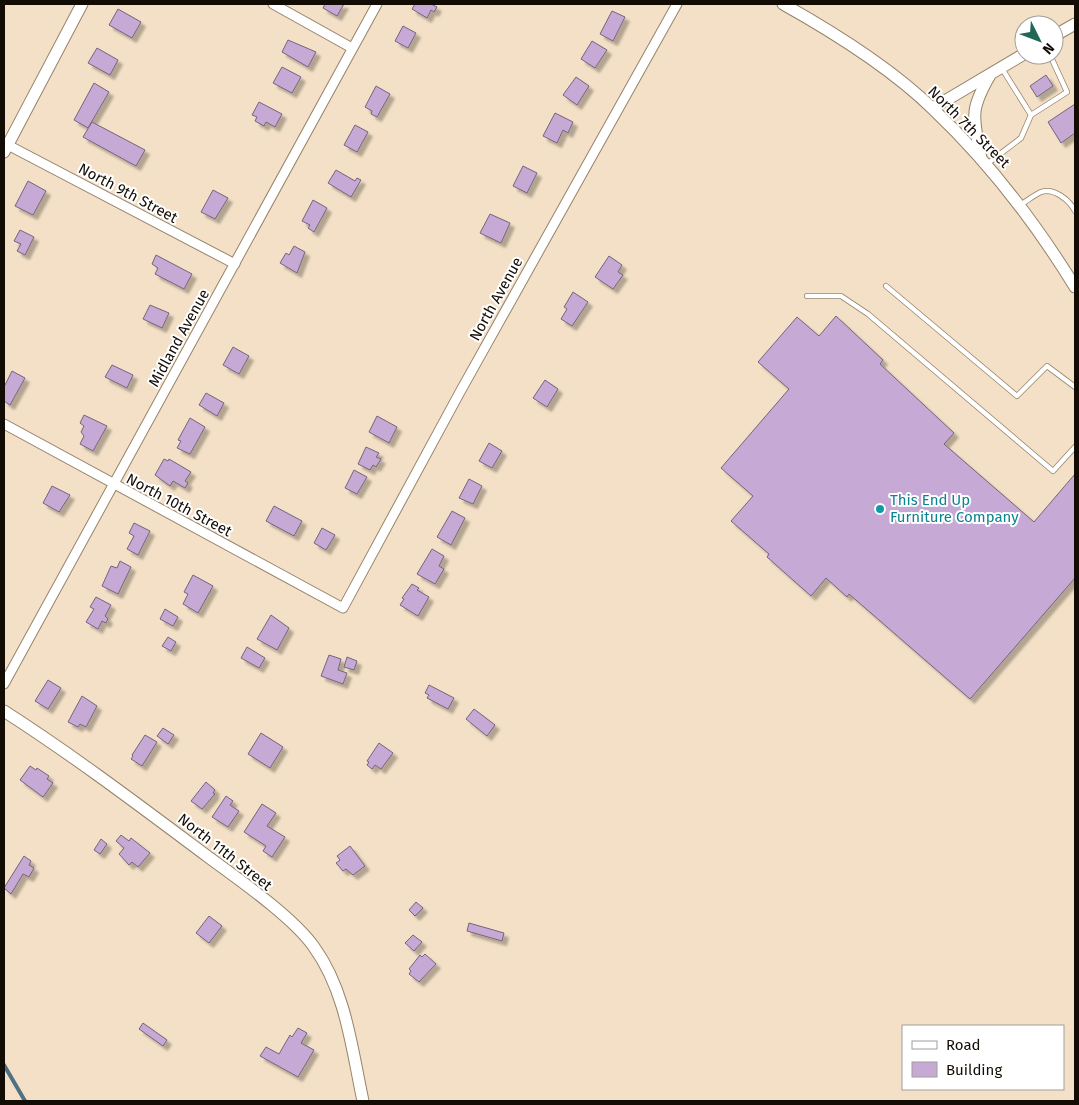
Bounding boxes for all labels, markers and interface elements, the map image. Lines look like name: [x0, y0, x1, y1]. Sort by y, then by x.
north arrow: [1014, 15, 1064, 65]
text: N: [1039, 39, 1058, 58]
street label: North 7th Street: [924, 82, 1014, 172]
street label: North 9th Street: [75, 159, 181, 227]
street label: North Avenue: [466, 254, 526, 344]
street label: Midland Avenue: [145, 286, 213, 390]
street label: North 10th Street: [123, 470, 235, 541]
place label: This End Up Furniture Company: [890, 491, 1019, 526]
marker: This End Up Furniture Company: [874, 503, 886, 515]
street label: North 11th Street: [174, 810, 276, 895]
legend: [902, 1025, 1064, 1090]
text: Road: [946, 1036, 981, 1054]
text: Building: [946, 1061, 1002, 1079]

